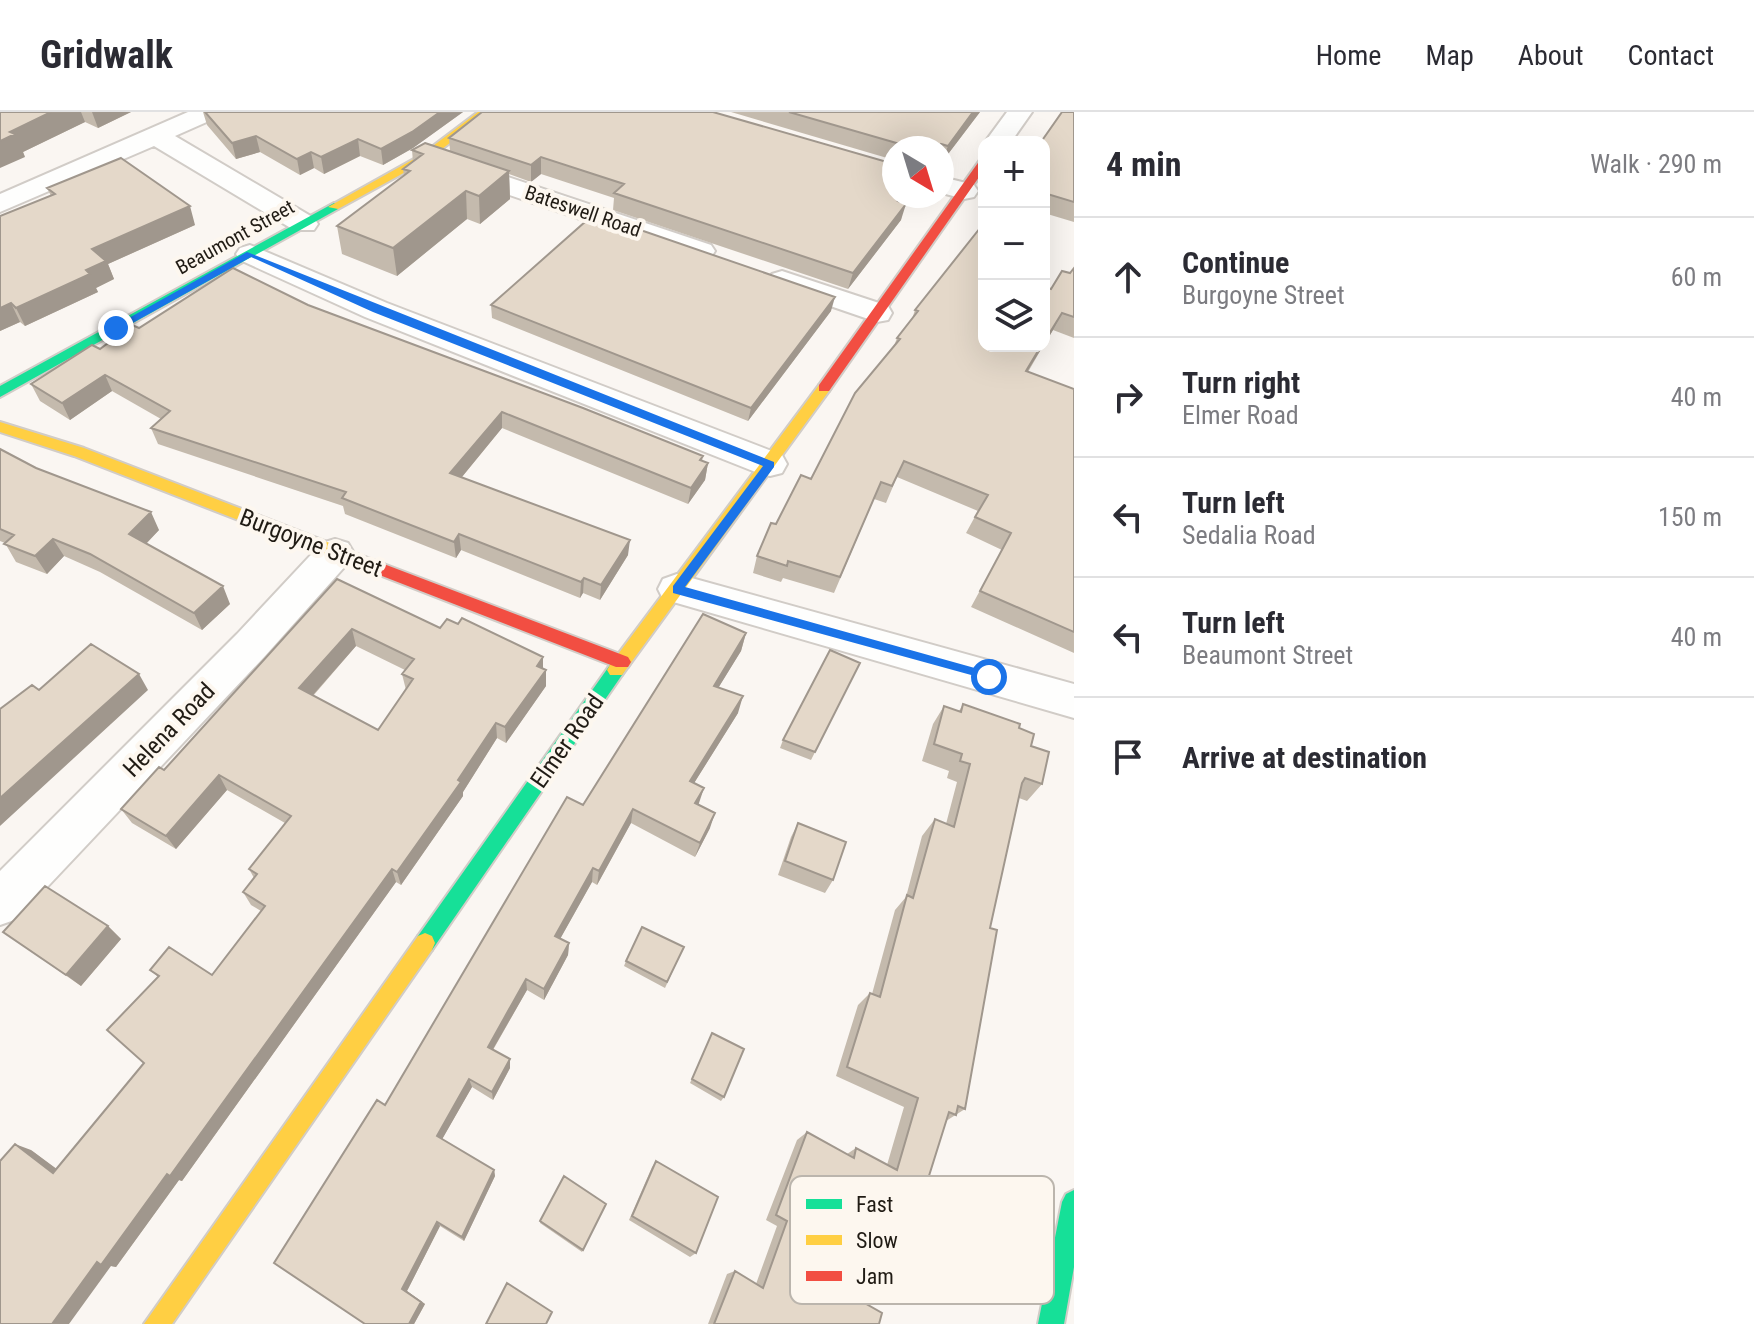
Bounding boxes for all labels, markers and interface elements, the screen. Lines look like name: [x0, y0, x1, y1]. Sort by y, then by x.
text: Gridwalk: [40, 33, 173, 77]
text: Home: [1316, 39, 1381, 72]
text: Map: [1425, 39, 1474, 72]
text: About: [1518, 39, 1584, 72]
text: Contact: [1628, 39, 1714, 72]
north arrow: [882, 136, 954, 208]
map controls: [978, 136, 1050, 352]
button: +: [978, 136, 1050, 208]
text: 4 min: [1106, 144, 1182, 184]
text: Walk · 290 m: [1590, 149, 1722, 179]
street label: Bateswell Road: [522, 180, 644, 242]
street label: Beaumont Street: [172, 195, 298, 279]
button: −: [978, 208, 1050, 280]
text: Continue: [1182, 245, 1289, 280]
icon: ahead: [1106, 255, 1150, 299]
text: 60 m: [1671, 262, 1722, 292]
button: layers: [978, 280, 1050, 352]
text: Burgoyne Street: [1182, 280, 1345, 310]
route end: [98, 310, 134, 346]
text: Turn right: [1182, 365, 1300, 400]
icon: right: [1106, 375, 1150, 419]
text: 40 m: [1671, 382, 1722, 412]
text: Elmer Road: [1182, 400, 1299, 430]
text: Turn left: [1182, 485, 1285, 520]
icon: left: [1106, 495, 1150, 539]
text: 150 m: [1658, 502, 1722, 532]
street label: Burgoyne Street: [236, 503, 386, 583]
text: Sedalia Road: [1182, 520, 1316, 550]
text: Turn left: [1182, 605, 1285, 640]
icon: left: [1106, 615, 1150, 659]
text: 40 m: [1671, 622, 1722, 652]
text: Beaumont Street: [1182, 640, 1353, 670]
route start: [971, 659, 1007, 695]
street label: Helena Road: [117, 677, 221, 783]
street label: Elmer Road: [525, 689, 609, 793]
icon: arrive: [1106, 735, 1150, 779]
text: Arrive at destination: [1182, 740, 1427, 775]
legend: [790, 1176, 1054, 1304]
text: Fast: [856, 1192, 893, 1217]
text: Slow: [856, 1228, 898, 1253]
text: Jam: [856, 1264, 894, 1289]

